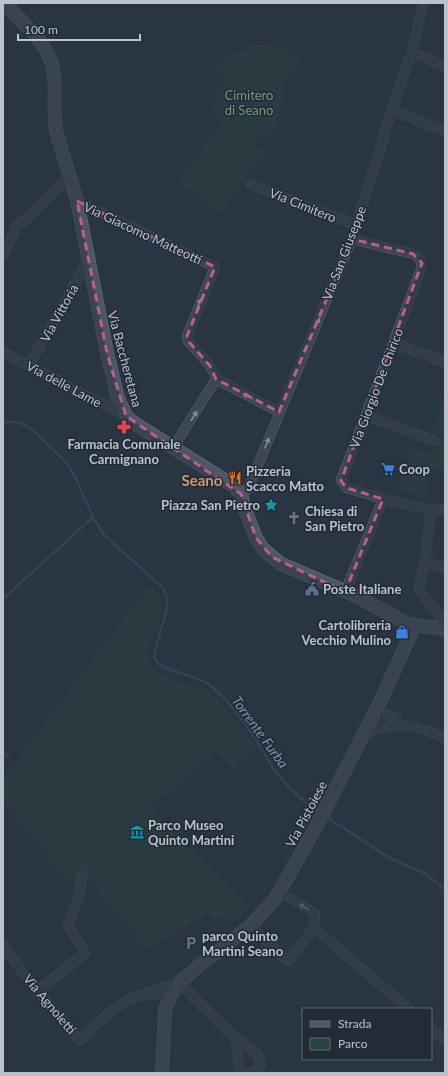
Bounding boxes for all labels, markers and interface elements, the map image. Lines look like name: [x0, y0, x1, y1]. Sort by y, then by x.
scale bar: [18, 16, 140, 42]
text: 100 m: [24, 22, 58, 37]
park label: Cimitero di Seano: [225, 87, 273, 118]
street label: Via Cimitero: [267, 184, 339, 226]
street label: Via Giacomo Matteotti: [81, 199, 205, 267]
street label: Via San Giuseppe: [319, 204, 369, 302]
street label: Via Vittoria: [37, 281, 81, 345]
one-way arrow: [197, 298, 203, 310]
street label: Via Baccheretana: [104, 309, 146, 409]
one-way arrow: [314, 316, 320, 328]
street label: Via Giorgio De Chirico: [346, 326, 406, 450]
street label: Via delle Lame: [24, 357, 104, 411]
one-way arrow: [242, 392, 253, 399]
one-way arrow: [190, 411, 198, 421]
pharmacy icon: Farmacia Comunale Carmignano: [116, 419, 132, 435]
place label: Farmacia Comunale Carmignano: [68, 436, 181, 467]
one-way arrow: [264, 436, 270, 448]
supermarket icon: Coop: [380, 461, 396, 477]
place label: Coop: [399, 461, 430, 477]
place label: Pizzeria Scacco Matto: [246, 463, 325, 494]
restaurant icon: Pizzeria Scacco Matto: [227, 470, 243, 486]
district label: Seano: [182, 471, 223, 489]
place label: Piazza San Pietro: [161, 497, 261, 513]
place icon: Piazza San Pietro: [263, 497, 279, 513]
place label: Chiesa di San Pietro: [305, 503, 365, 534]
church icon: Chiesa di San Pietro: [286, 510, 302, 526]
public building icon: Poste Italiane: [304, 581, 320, 597]
place label: Poste Italiane: [323, 581, 401, 597]
place label: Cartolibreria Vecchio Mulino: [301, 617, 392, 648]
shop icon: Cartolibreria Vecchio Mulino: [394, 624, 410, 640]
water label: Torrente Furba: [229, 692, 292, 771]
street label: Via Pistoiese: [282, 778, 330, 850]
place label: Parco Museo Quinto Martini: [148, 817, 234, 848]
museum icon: Parco Museo Quinto Martini: [129, 824, 145, 840]
one-way arrow: [298, 903, 310, 910]
place label: parco Quinto Martini Seano: [202, 928, 284, 959]
parking icon: parco Quinto Martini Seano: [183, 935, 199, 951]
street label: Via Agnoletti: [20, 971, 80, 1037]
legend: [302, 1008, 432, 1060]
text: Strada: [338, 1016, 371, 1031]
text: Parco: [338, 1036, 368, 1051]

